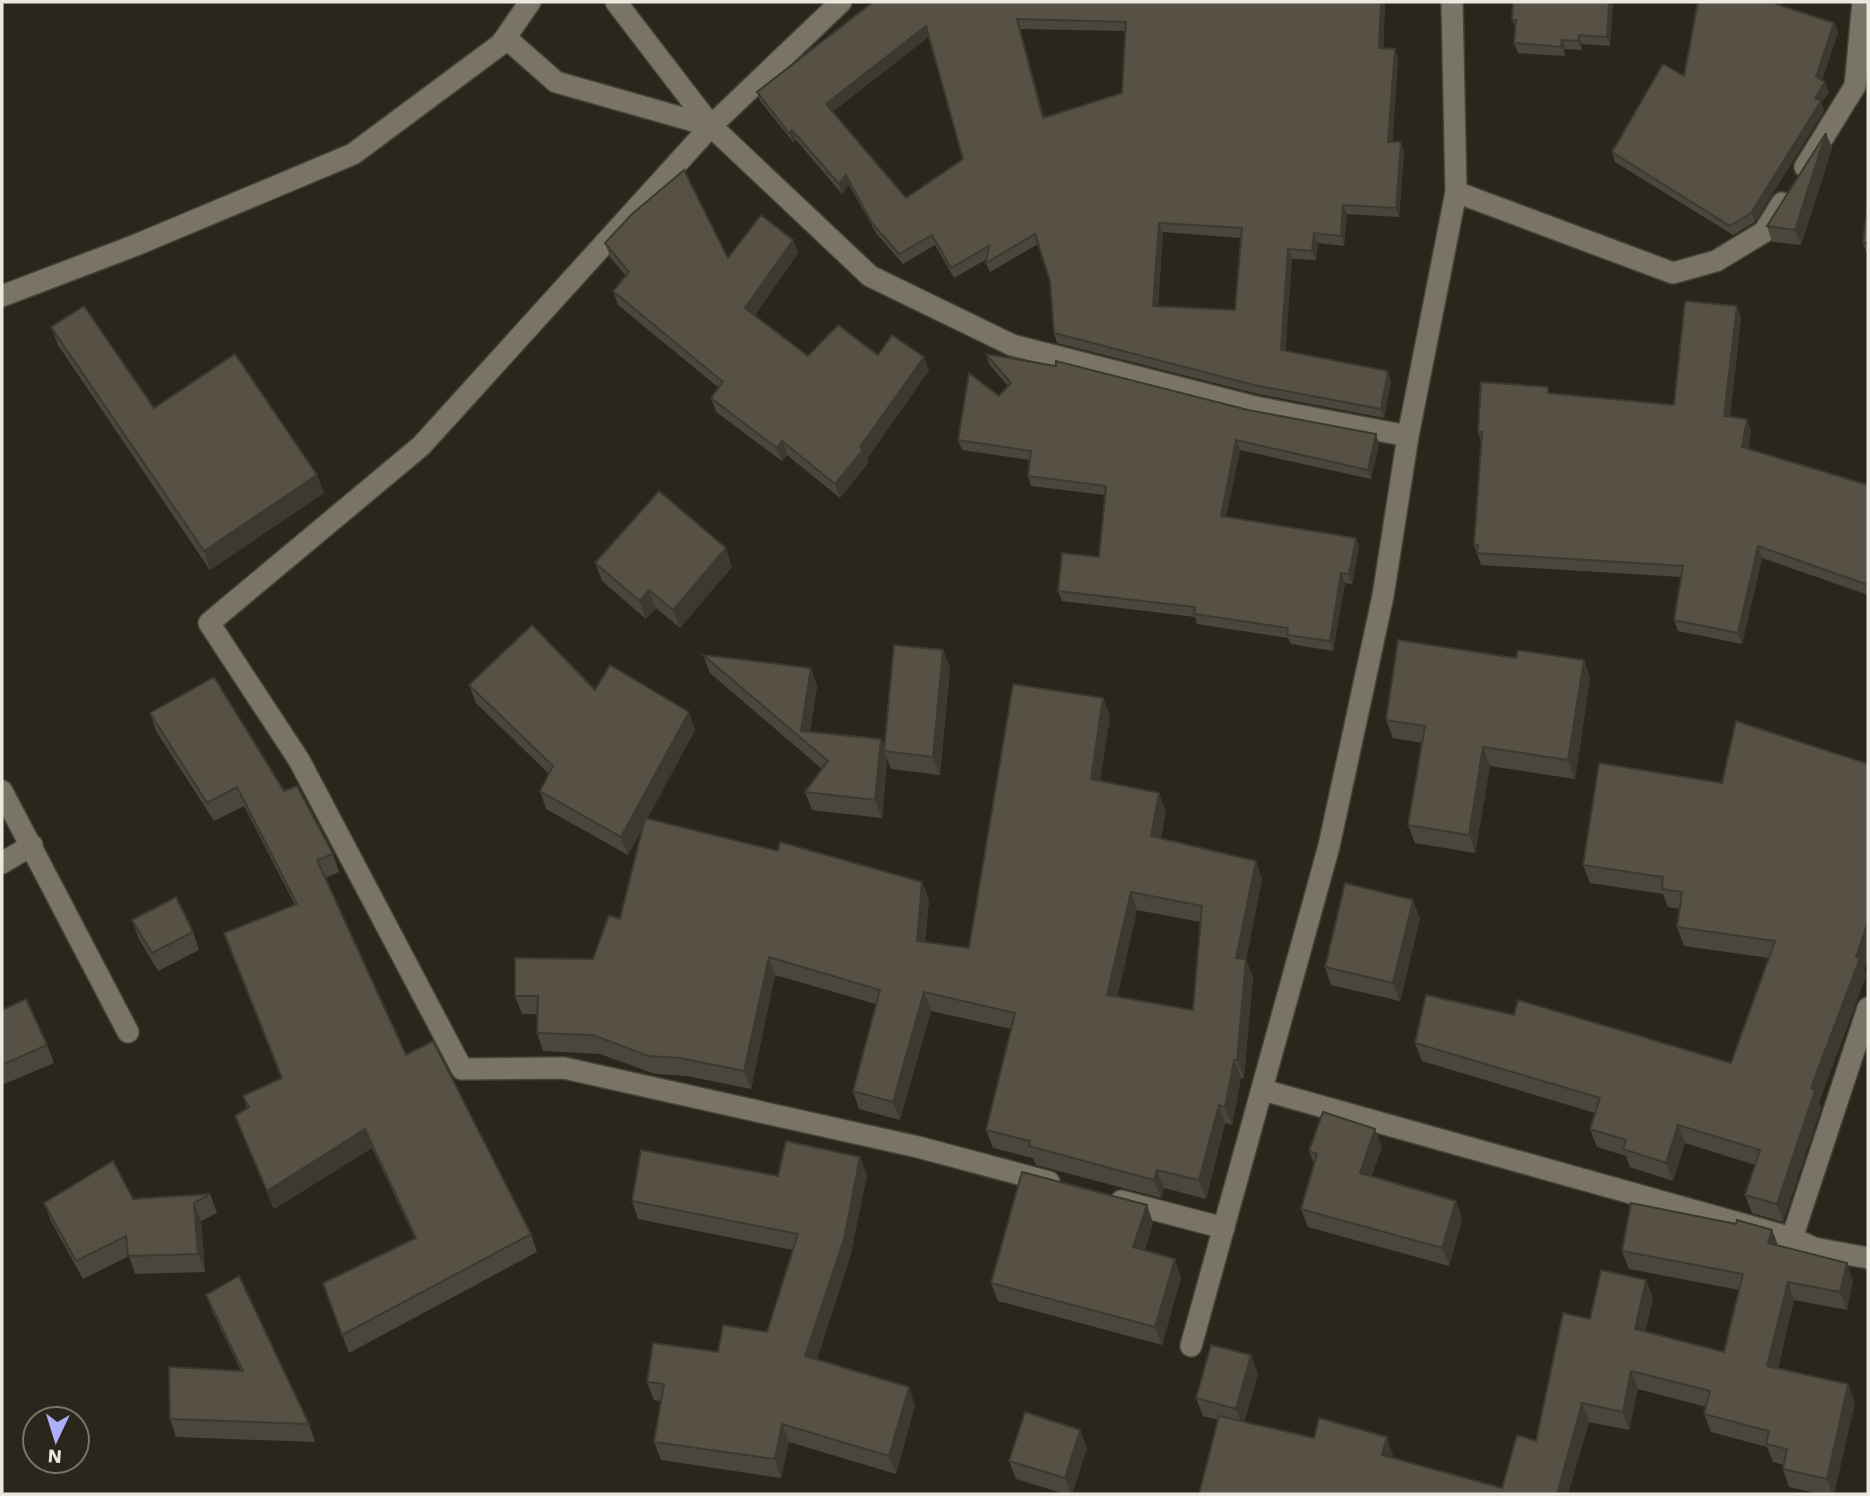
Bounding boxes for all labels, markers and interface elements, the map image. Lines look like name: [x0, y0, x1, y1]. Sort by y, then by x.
north arrow: [21, 1405, 91, 1475]
text: N: [47, 1444, 63, 1468]

